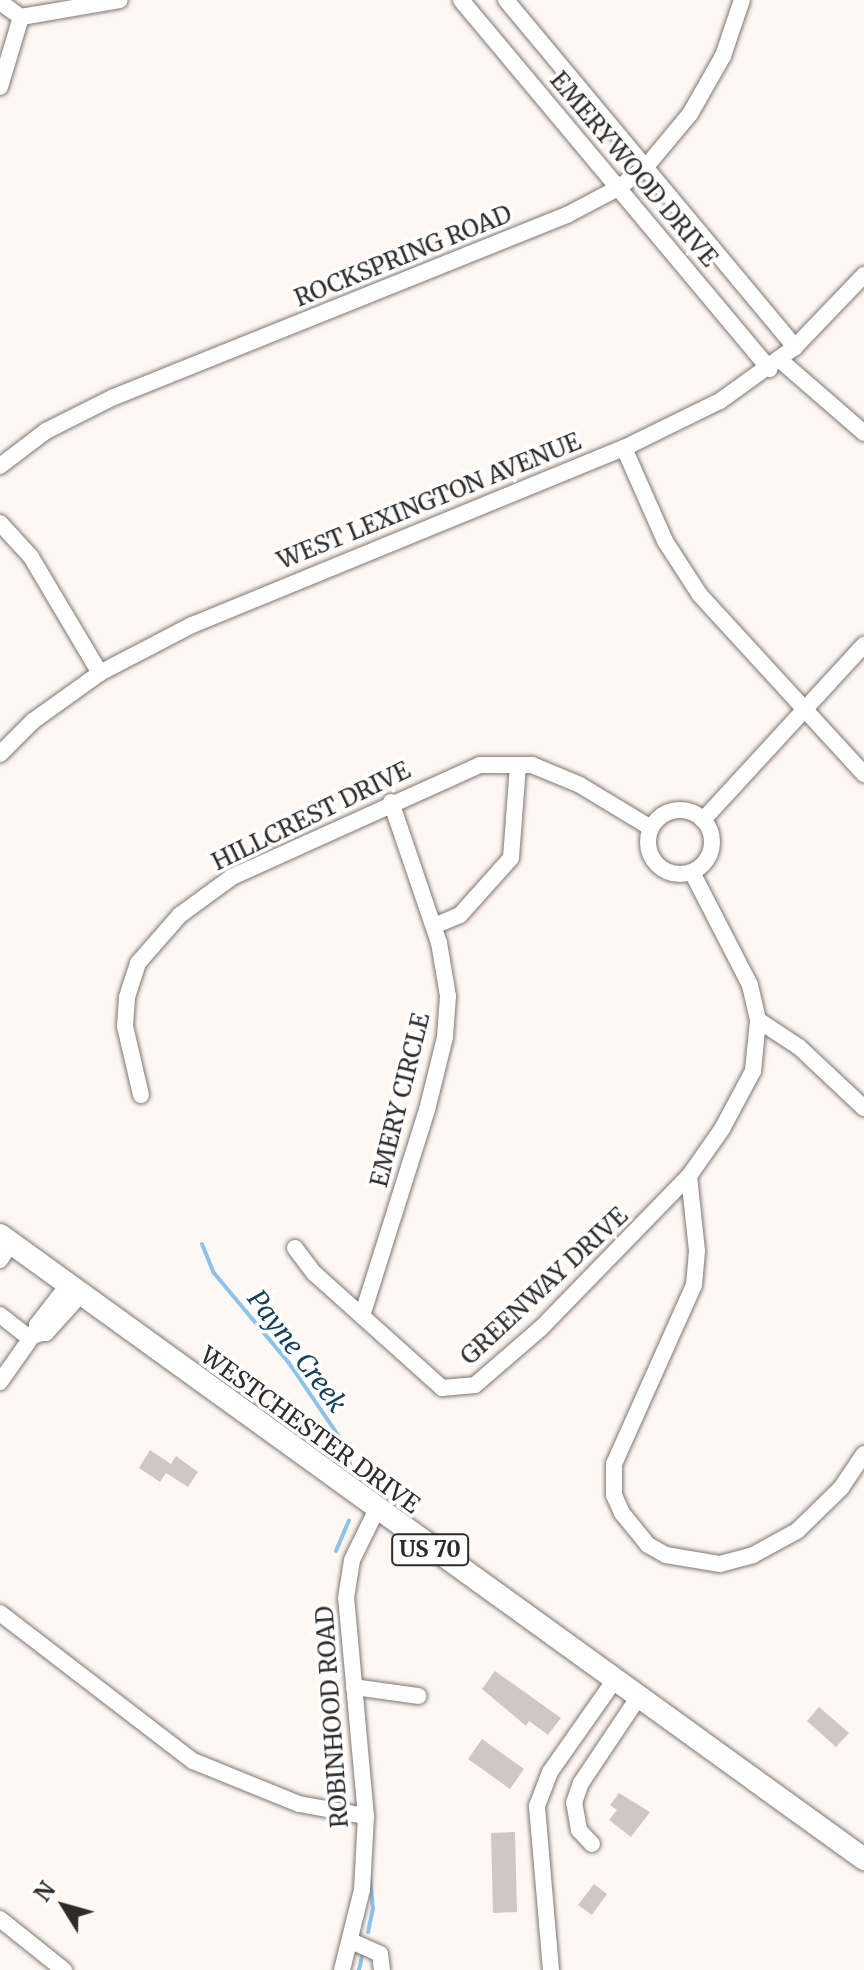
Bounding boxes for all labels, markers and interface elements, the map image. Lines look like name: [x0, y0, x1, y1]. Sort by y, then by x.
street label: EMERYWOOD DRIVE: [544, 66, 724, 272]
street label: ROCKSPRING ROAD: [290, 199, 516, 313]
street label: WEST LEXINGTON AVENUE: [273, 427, 585, 575]
street label: HILLCREST DRIVE: [207, 755, 415, 877]
street label: EMERY CIRCLE: [364, 1010, 436, 1190]
street label: GREENWAY DRIVE: [455, 1201, 633, 1371]
water label: Payne Creek: [241, 1284, 353, 1418]
street label: WESTCHESTER DRIVE: [195, 1341, 425, 1519]
road number: US 70: [390, 1532, 470, 1568]
street label: ROBINHOOD ROAD: [310, 1605, 354, 1829]
north arrow: [24, 1866, 104, 1946]
text: N: [28, 1876, 61, 1907]

